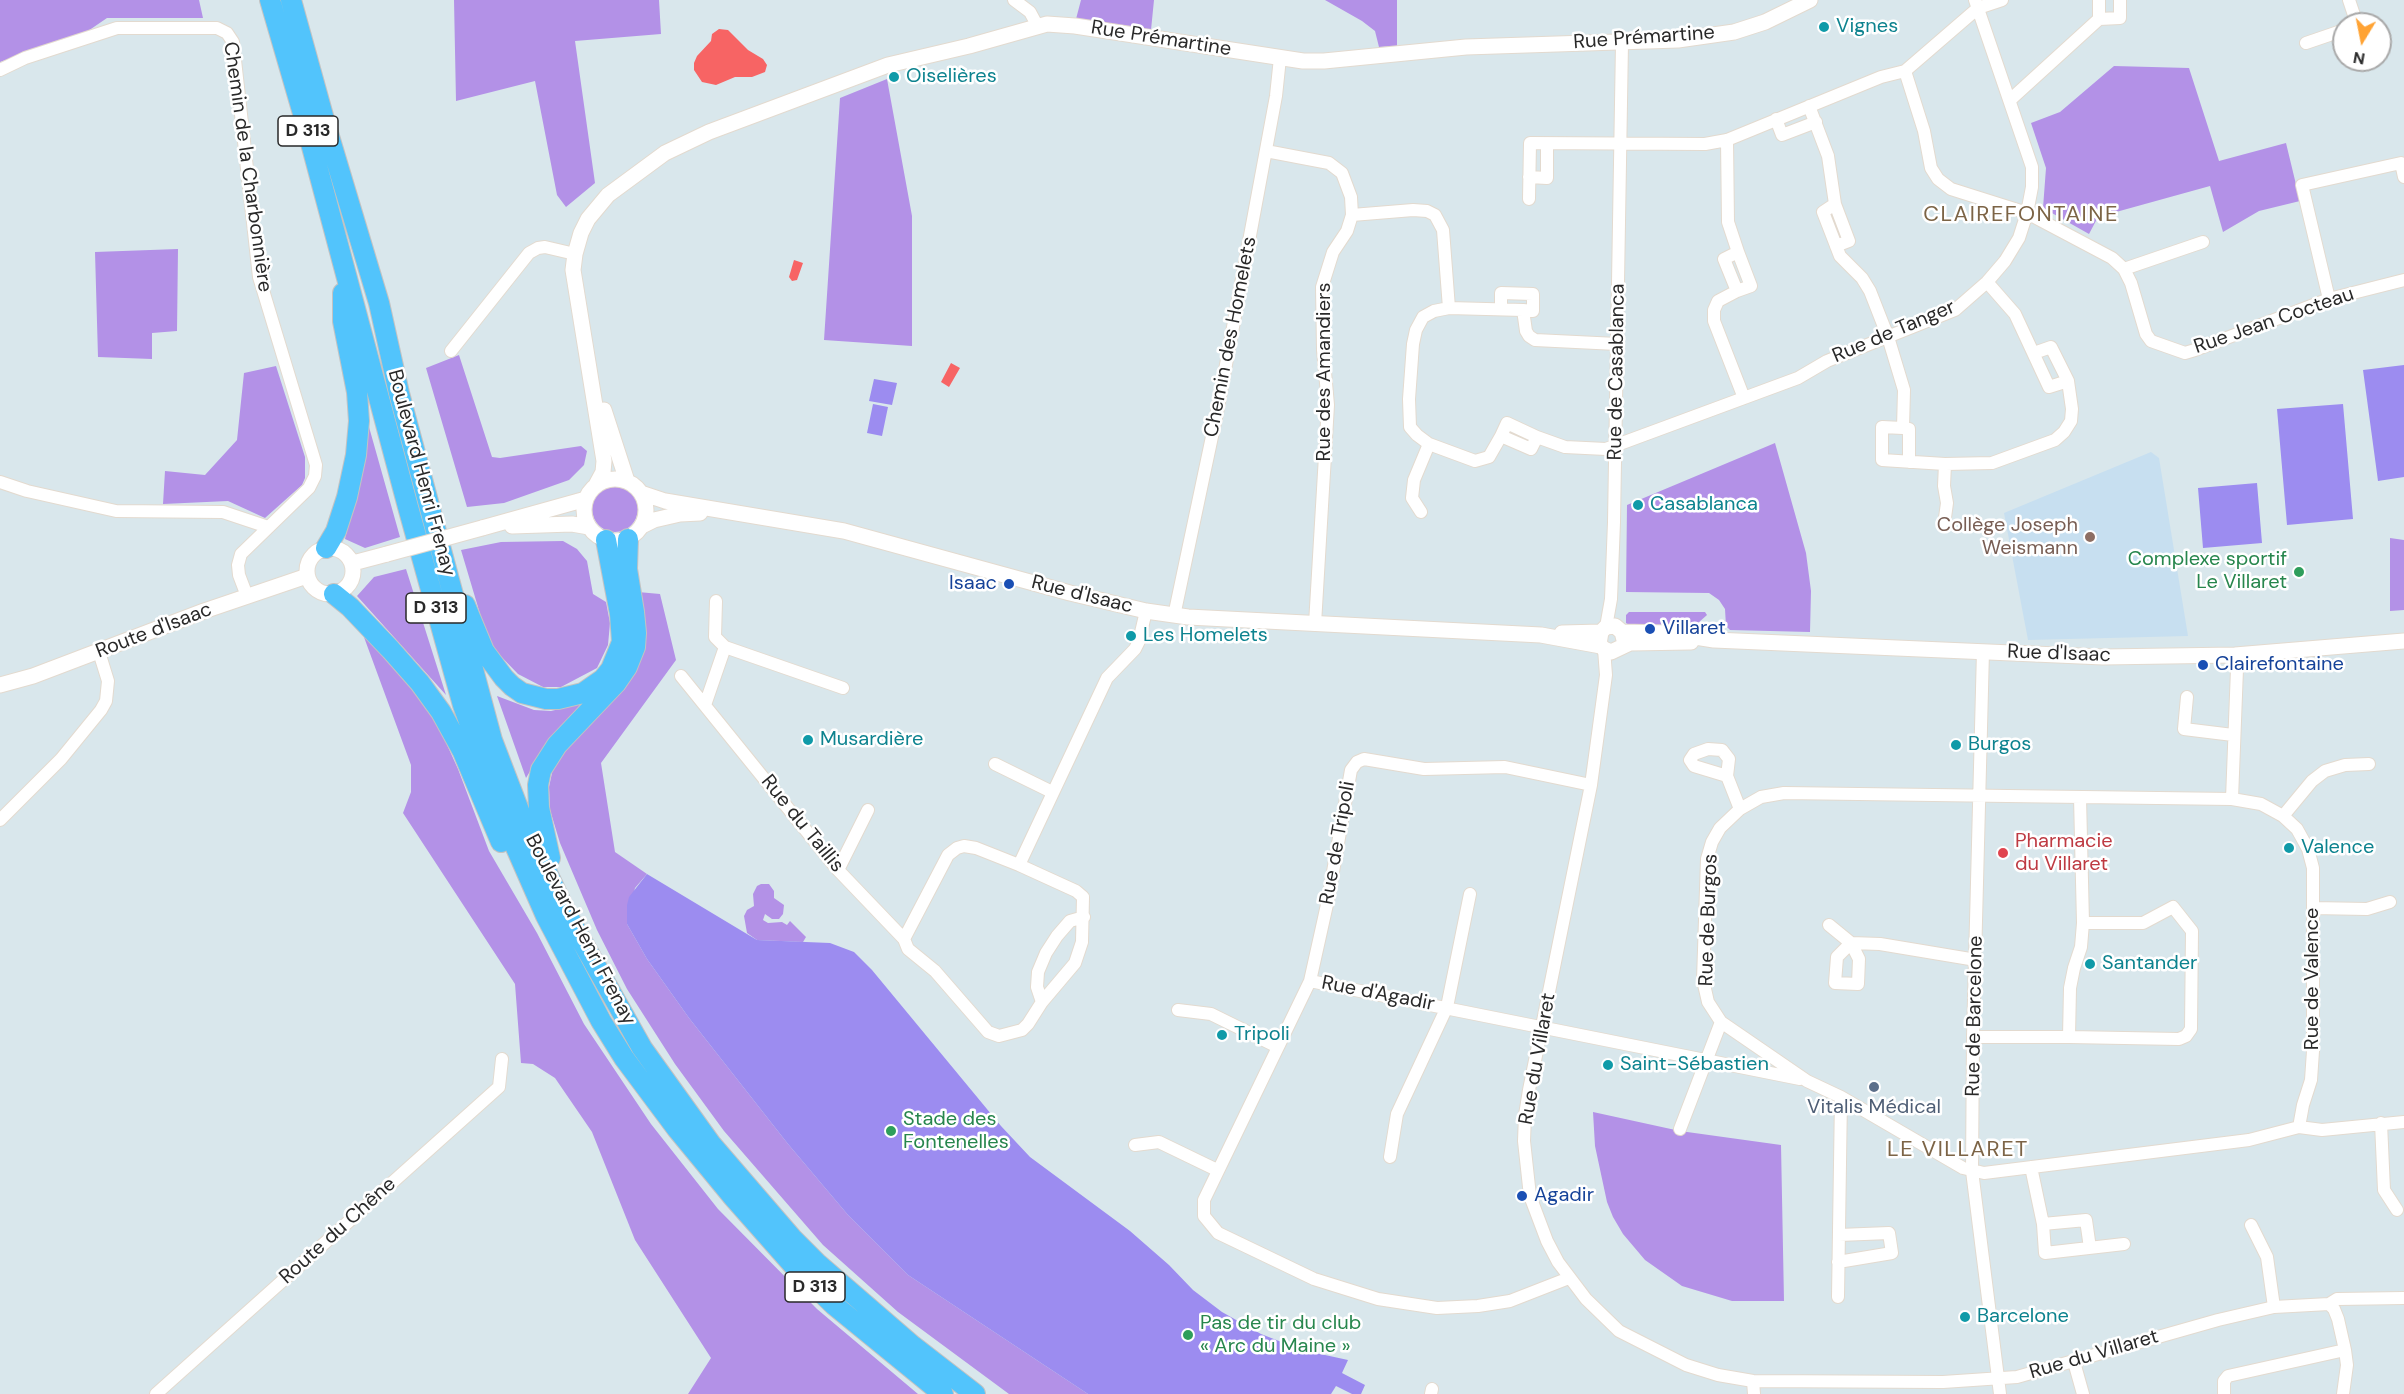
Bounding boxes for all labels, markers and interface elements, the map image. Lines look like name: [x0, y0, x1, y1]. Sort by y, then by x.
north arrow: [2332, 12, 2392, 72]
place label: Vignes: [1836, 15, 1898, 39]
street label: Rue Prémartine: [1089, 16, 1233, 62]
marker: Vignes: [1817, 20, 1831, 34]
street label: Rue Prémartine: [1573, 21, 1715, 55]
street label: Chemin de la Charbonnière: [218, 40, 276, 294]
text: N: [2352, 47, 2367, 70]
place label: Oiselières: [906, 65, 997, 89]
marker: Oiselières: [887, 70, 901, 84]
road number: D 313: [278, 116, 338, 146]
district label: CLAIREFONTAINE: [1923, 202, 2119, 228]
street label: Chemin des Homelets: [1200, 235, 1262, 439]
street label: Rue Jean Cocteau: [2191, 282, 2357, 360]
street label: Rue des Amandiers: [1313, 283, 1337, 461]
street label: Rue de Casablanca: [1603, 283, 1631, 461]
street label: Rue de Tanger: [1829, 295, 1959, 369]
street label: Boulevard Henri Frenay: [382, 367, 460, 579]
place label: Casablanca: [1650, 493, 1758, 517]
marker: Casablanca: [1631, 498, 1645, 512]
place label: Collège Joseph Weismann: [1937, 514, 2078, 561]
marker: Collège Joseph Weismann: [2083, 530, 2097, 544]
place label: Complexe sportif Le Villaret: [2128, 548, 2287, 595]
marker: Complexe sportif Le Villaret: [2292, 565, 2306, 579]
street label: Rue d'Isaac: [1029, 571, 1135, 619]
place label: Isaac: [949, 572, 997, 596]
marker: Isaac: [1002, 577, 1016, 591]
road number: D 313: [406, 593, 466, 623]
street label: Route d'Isaac: [93, 598, 215, 664]
place label: Villaret: [1662, 617, 1726, 641]
marker: Villaret: [1643, 622, 1657, 636]
place label: Les Homelets: [1143, 624, 1268, 648]
marker: Les Homelets: [1124, 629, 1138, 643]
street label: Rue d'Isaac: [2007, 640, 2111, 668]
place label: Clairefontaine: [2215, 653, 2344, 677]
marker: Clairefontaine: [2196, 658, 2210, 672]
place label: Musardière: [820, 728, 923, 752]
marker: Musardière: [801, 733, 815, 747]
place label: Burgos: [1968, 733, 2031, 757]
marker: Burgos: [1949, 738, 1963, 752]
street label: Rue du Taillis: [755, 770, 849, 878]
street label: Rue de Tripoli: [1315, 779, 1361, 907]
street label: Boulevard Henri Frenay: [519, 830, 641, 1030]
place label: Pharmacie du Villaret: [2015, 830, 2113, 877]
place label: Valence: [2301, 836, 2374, 860]
marker: Valence: [2282, 841, 2296, 855]
marker: Pharmacie du Villaret: [1996, 846, 2010, 860]
street label: Rue de Burgos: [1695, 853, 1723, 987]
street label: Rue de Valence: [2301, 908, 2325, 1050]
street label: Rue de Barcelone: [1962, 935, 1988, 1097]
place label: Santander: [2102, 952, 2197, 976]
marker: Santander: [2083, 957, 2097, 971]
street label: Rue d'Agadir: [1319, 971, 1437, 1017]
street label: Rue du Villaret: [1515, 991, 1561, 1127]
place label: Tripoli: [1234, 1023, 1290, 1047]
marker: Tripoli: [1215, 1028, 1229, 1042]
place label: Saint-Sébastien: [1620, 1053, 1769, 1077]
marker: Saint-Sébastien: [1601, 1058, 1615, 1072]
marker: Vitalis Médical: [1867, 1080, 1881, 1094]
place label: Vitalis Médical: [1807, 1096, 1941, 1120]
place label: Stade des Fontenelles: [903, 1108, 1009, 1155]
marker: Stade des Fontenelles: [884, 1124, 898, 1138]
district label: LE VILLARET: [1887, 1137, 2029, 1163]
street label: Route du Chêne: [275, 1172, 401, 1290]
place label: Agadir: [1534, 1184, 1594, 1208]
marker: Agadir: [1515, 1189, 1529, 1203]
road number: D 313: [785, 1272, 845, 1302]
place label: Barcelone: [1977, 1305, 2069, 1329]
marker: Barcelone: [1958, 1310, 1972, 1324]
place label: Pas de tir du club « Arc du Maine »: [1200, 1312, 1361, 1359]
street label: Rue du Villaret: [2027, 1325, 2161, 1385]
marker: Pas de tir du club « Arc du Maine »: [1181, 1328, 1195, 1342]

